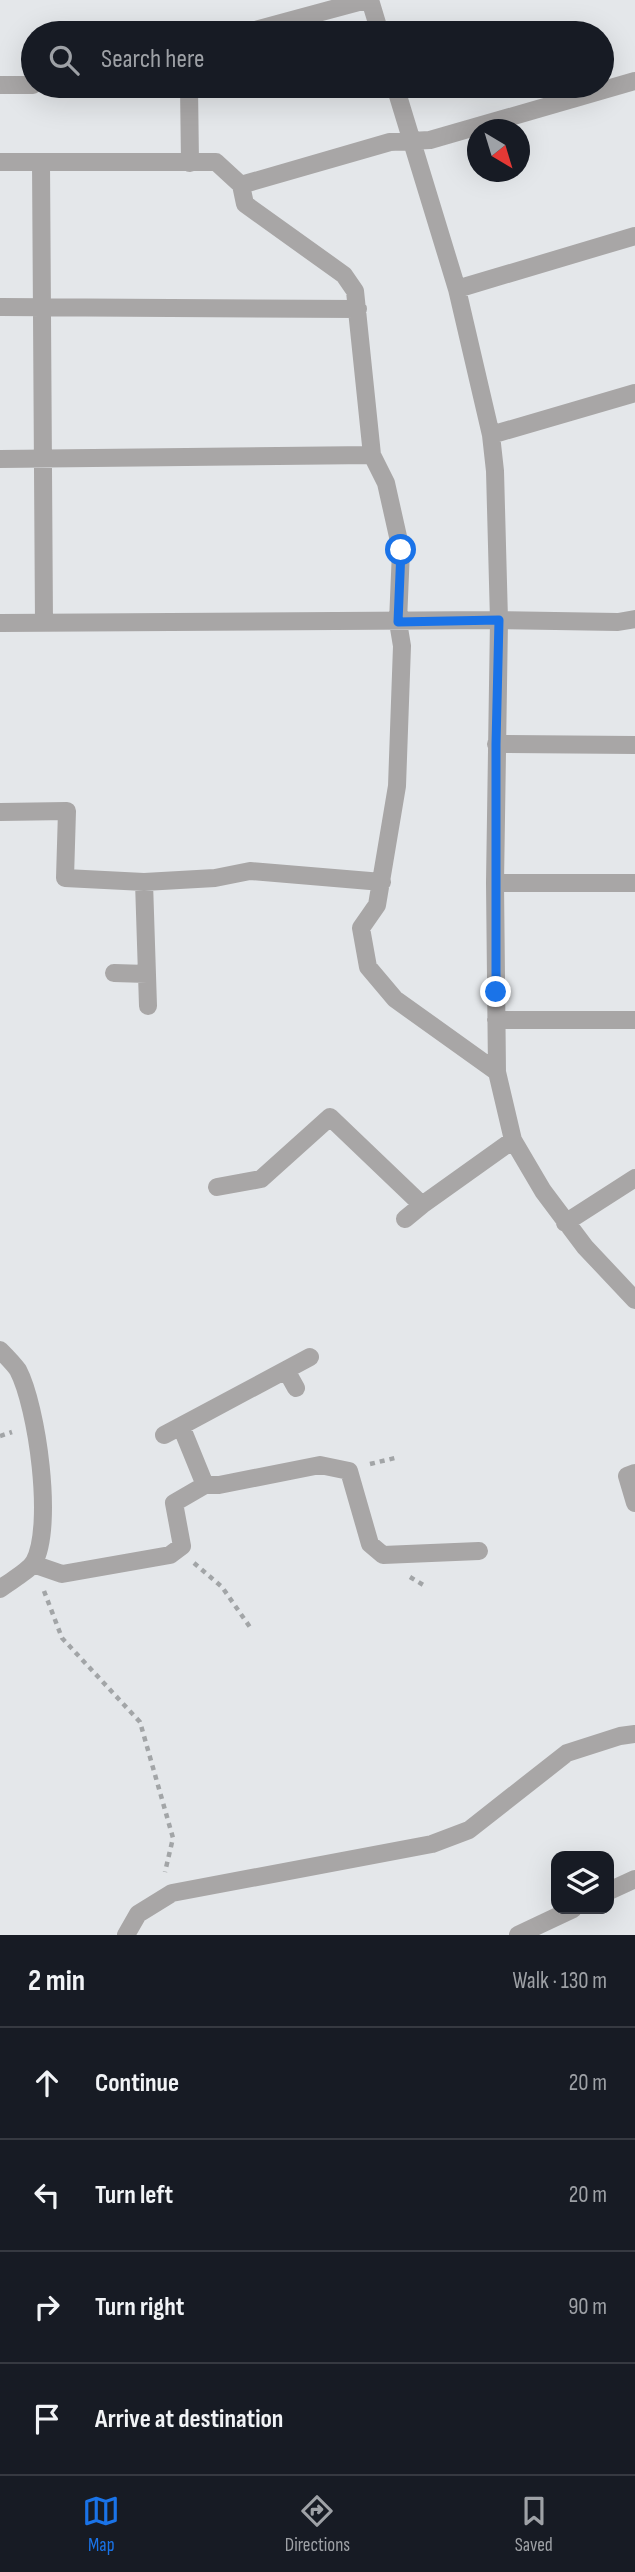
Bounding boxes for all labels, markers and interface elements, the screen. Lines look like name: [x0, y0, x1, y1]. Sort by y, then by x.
search box: [21, 21, 614, 98]
icon: search: [45, 41, 83, 79]
text: Search here: [101, 44, 204, 75]
north arrow: [467, 119, 530, 182]
route start: [385, 534, 416, 565]
route end: [480, 976, 511, 1007]
map controls: [551, 1851, 614, 1914]
button: layers: [551, 1851, 614, 1914]
text: 2 min: [28, 1963, 85, 1999]
text: Walk · 130 m: [512, 1967, 607, 1995]
icon: ahead: [28, 2064, 66, 2102]
text: Continue: [95, 2068, 179, 2099]
text: 20 m: [569, 2069, 607, 2097]
icon: left: [28, 2176, 66, 2214]
text: Turn left: [95, 2180, 173, 2211]
text: 20 m: [569, 2181, 607, 2209]
icon: right: [28, 2288, 66, 2326]
text: Turn right: [95, 2292, 184, 2323]
text: 90 m: [568, 2293, 607, 2321]
icon: arrive: [28, 2400, 66, 2438]
text: Arrive at destination: [95, 2404, 283, 2435]
tab: Map: [82, 2492, 120, 2557]
tab: Directions: [285, 2492, 350, 2557]
tab: Saved: [515, 2492, 553, 2557]

